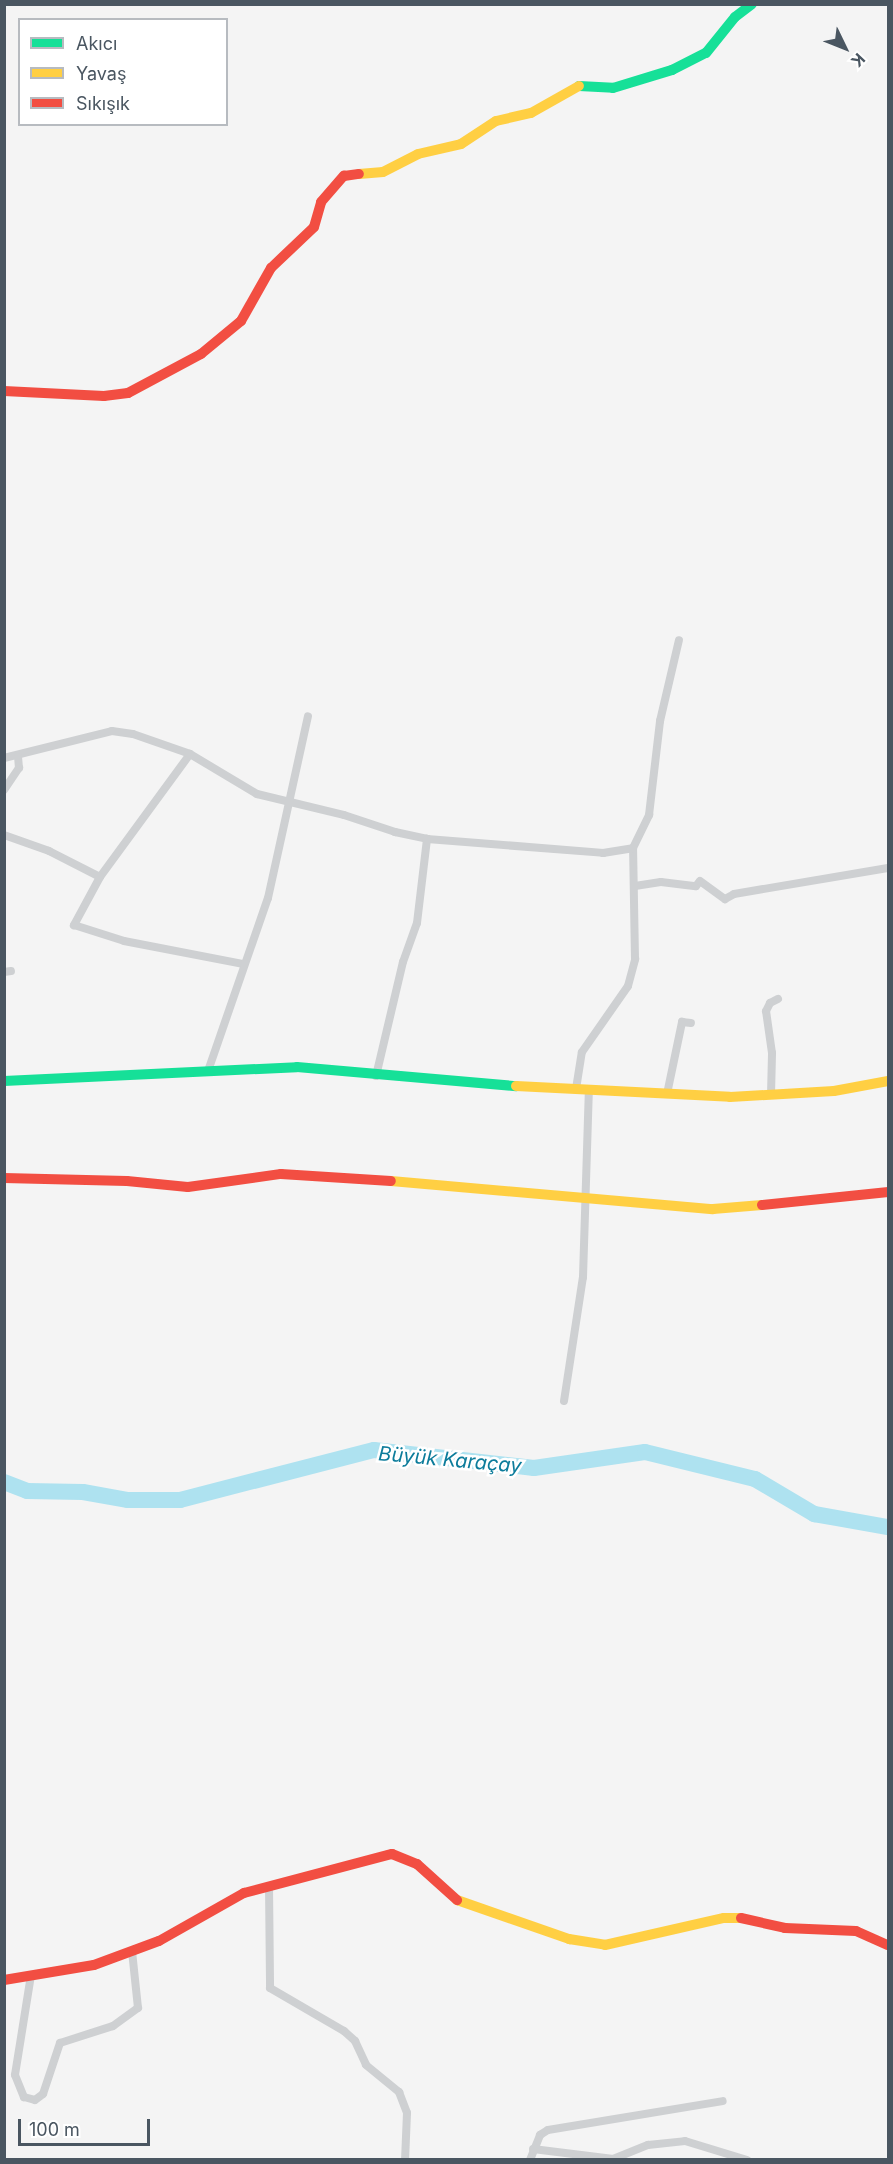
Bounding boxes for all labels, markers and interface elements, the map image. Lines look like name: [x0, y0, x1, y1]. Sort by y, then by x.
legend: [18, 18, 228, 126]
north arrow: [815, 18, 875, 78]
text: Akıcı: [76, 33, 117, 54]
text: K: [847, 49, 869, 71]
text: Yavaş: [76, 63, 126, 84]
text: Sıkışık: [76, 93, 130, 114]
water label: Büyük Karaçay: [377, 1442, 523, 1478]
scale bar: [21, 2107, 153, 2145]
text: 100 m: [29, 2119, 80, 2140]

